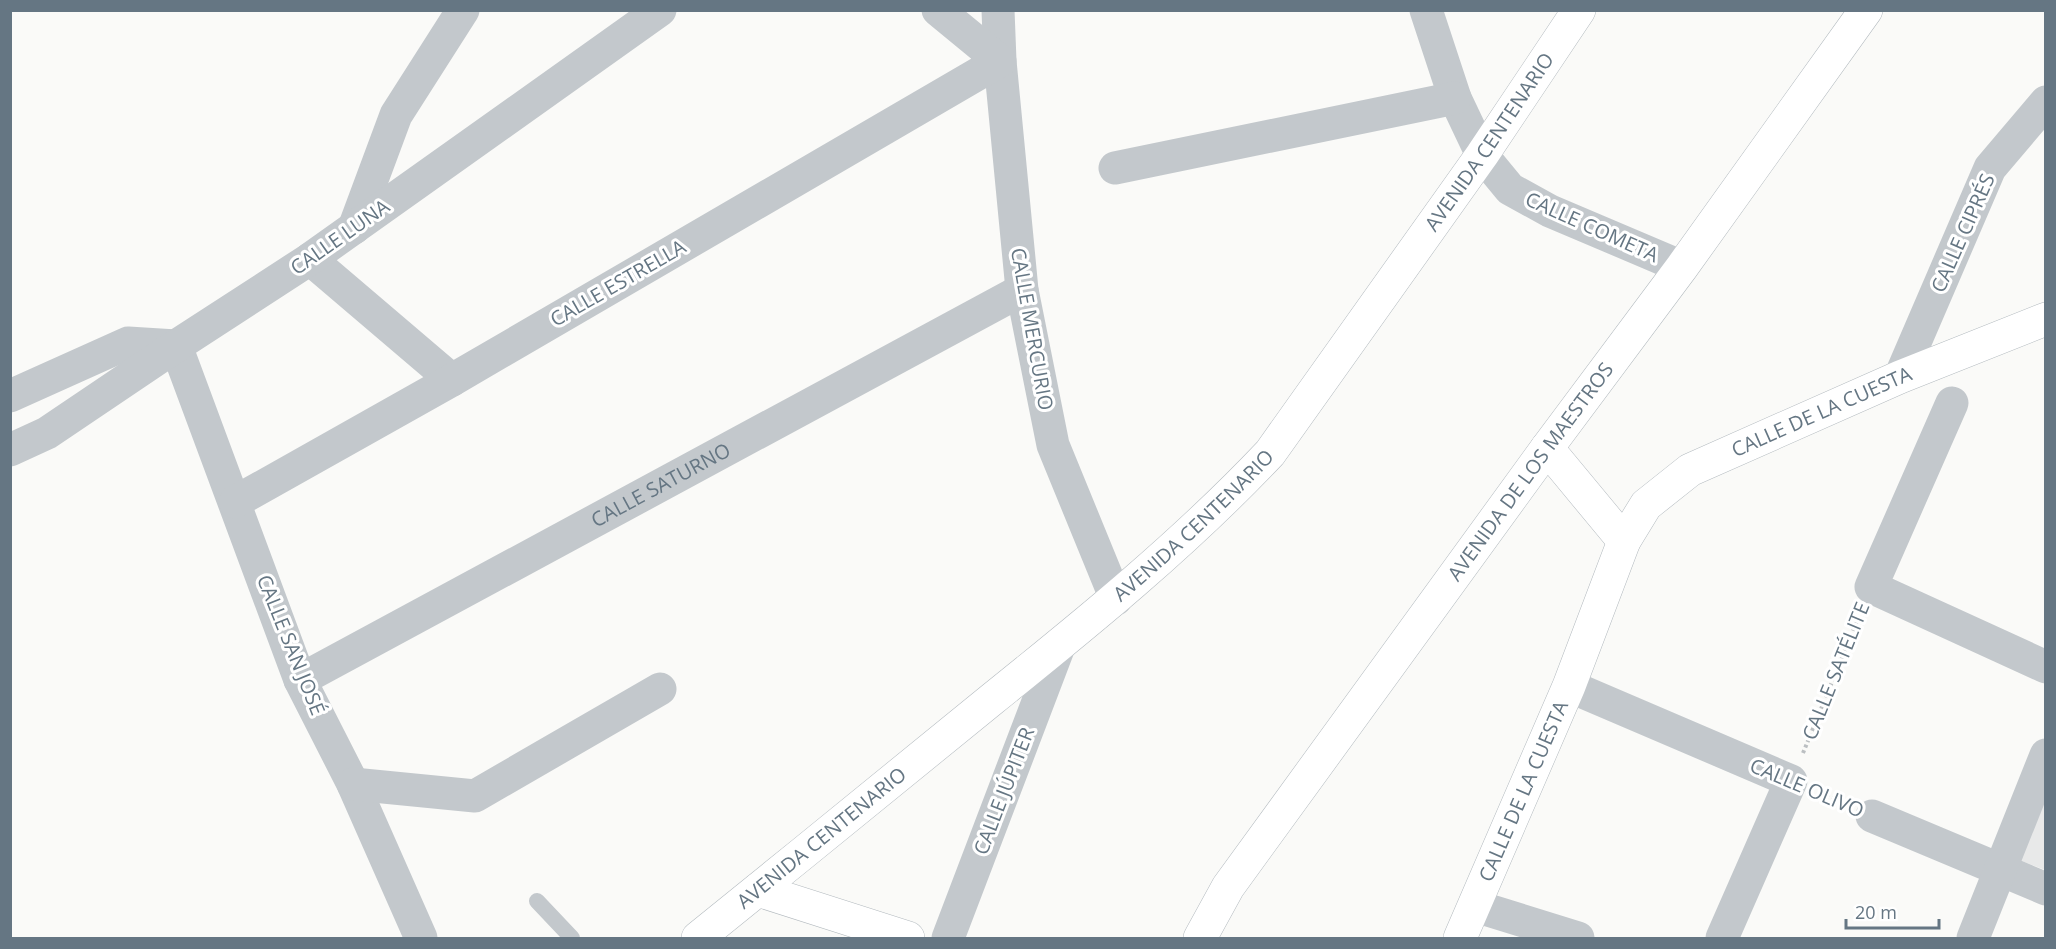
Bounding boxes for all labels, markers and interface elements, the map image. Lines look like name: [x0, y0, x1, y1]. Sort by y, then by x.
street label: AVENIDA CENTENARIO: [1418, 47, 1560, 236]
street label: CALLE CIPRÉS: [1924, 169, 2001, 296]
street label: CALLE COMETA: [1521, 185, 1663, 268]
street label: CALLE LUNA: [285, 192, 395, 281]
street label: CALLE ESTRELLA: [545, 233, 691, 332]
street label: CALLE MERCURIO: [1005, 246, 1060, 412]
street label: AVENIDA DE LOS MAESTROS: [1441, 357, 1619, 586]
street label: CALLE DE LA CUESTA: [1727, 360, 1916, 463]
street label: CALLE SATURNO: [586, 436, 735, 533]
street label: AVENIDA CENTENARIO: [1107, 443, 1279, 607]
street label: CALLE SAN JOSÉ: [251, 571, 332, 719]
street label: CALLE SATÉLITE: [1796, 598, 1875, 744]
street label: CALLE DE LA CUESTA: [1472, 696, 1574, 886]
street label: CALLE JÚPITER: [967, 723, 1040, 858]
street label: CALLE OLIVO: [1746, 751, 1868, 824]
street label: AVENIDA CENTENARIO: [731, 761, 912, 914]
scale bar: [1846, 892, 1939, 930]
text: 20 m: [1855, 900, 1897, 924]

